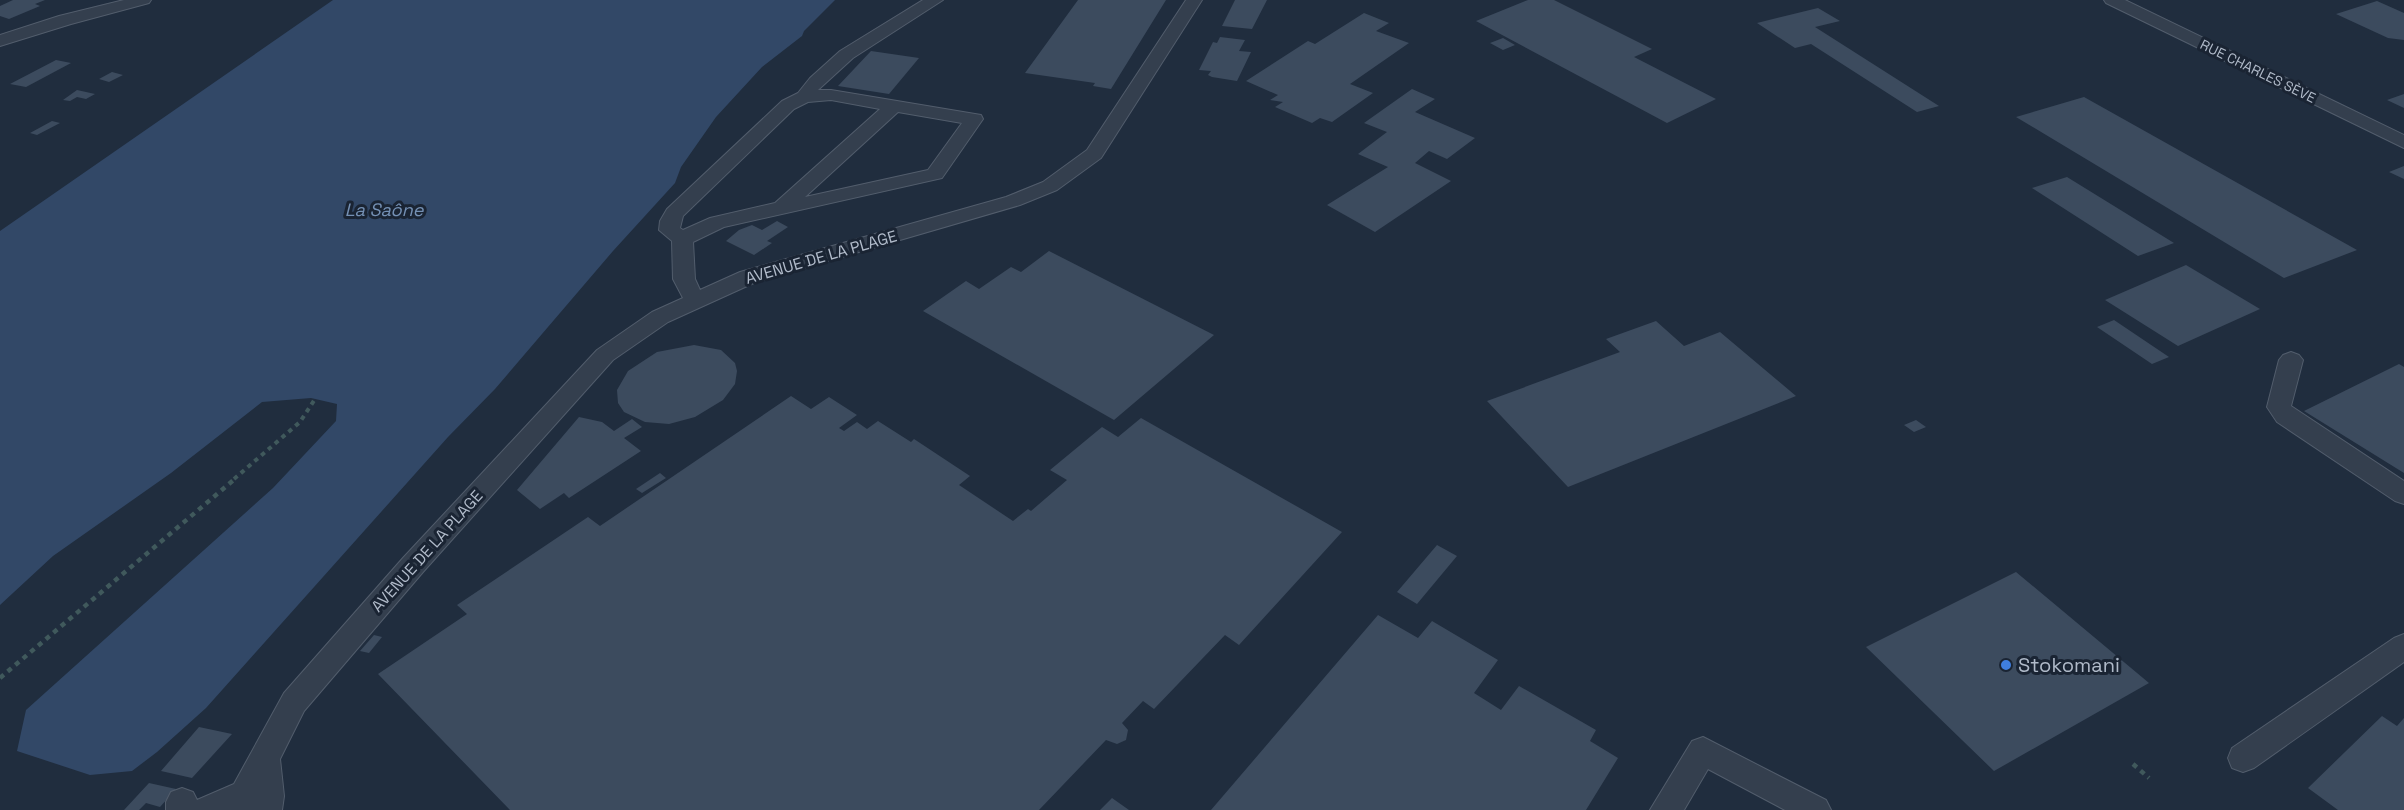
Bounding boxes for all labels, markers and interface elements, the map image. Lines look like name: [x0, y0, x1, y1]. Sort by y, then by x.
street label: RUE CHARLES SÈVE: [2197, 35, 2319, 107]
water label: La Saône: [345, 198, 425, 221]
street label: AVENUE DE LA PLAGE: [743, 225, 899, 289]
street label: AVENUE DE LA PLAGE: [367, 486, 487, 616]
place label: Stokomani: [2018, 652, 2120, 678]
marker: Stokomani: [1999, 658, 2013, 672]

